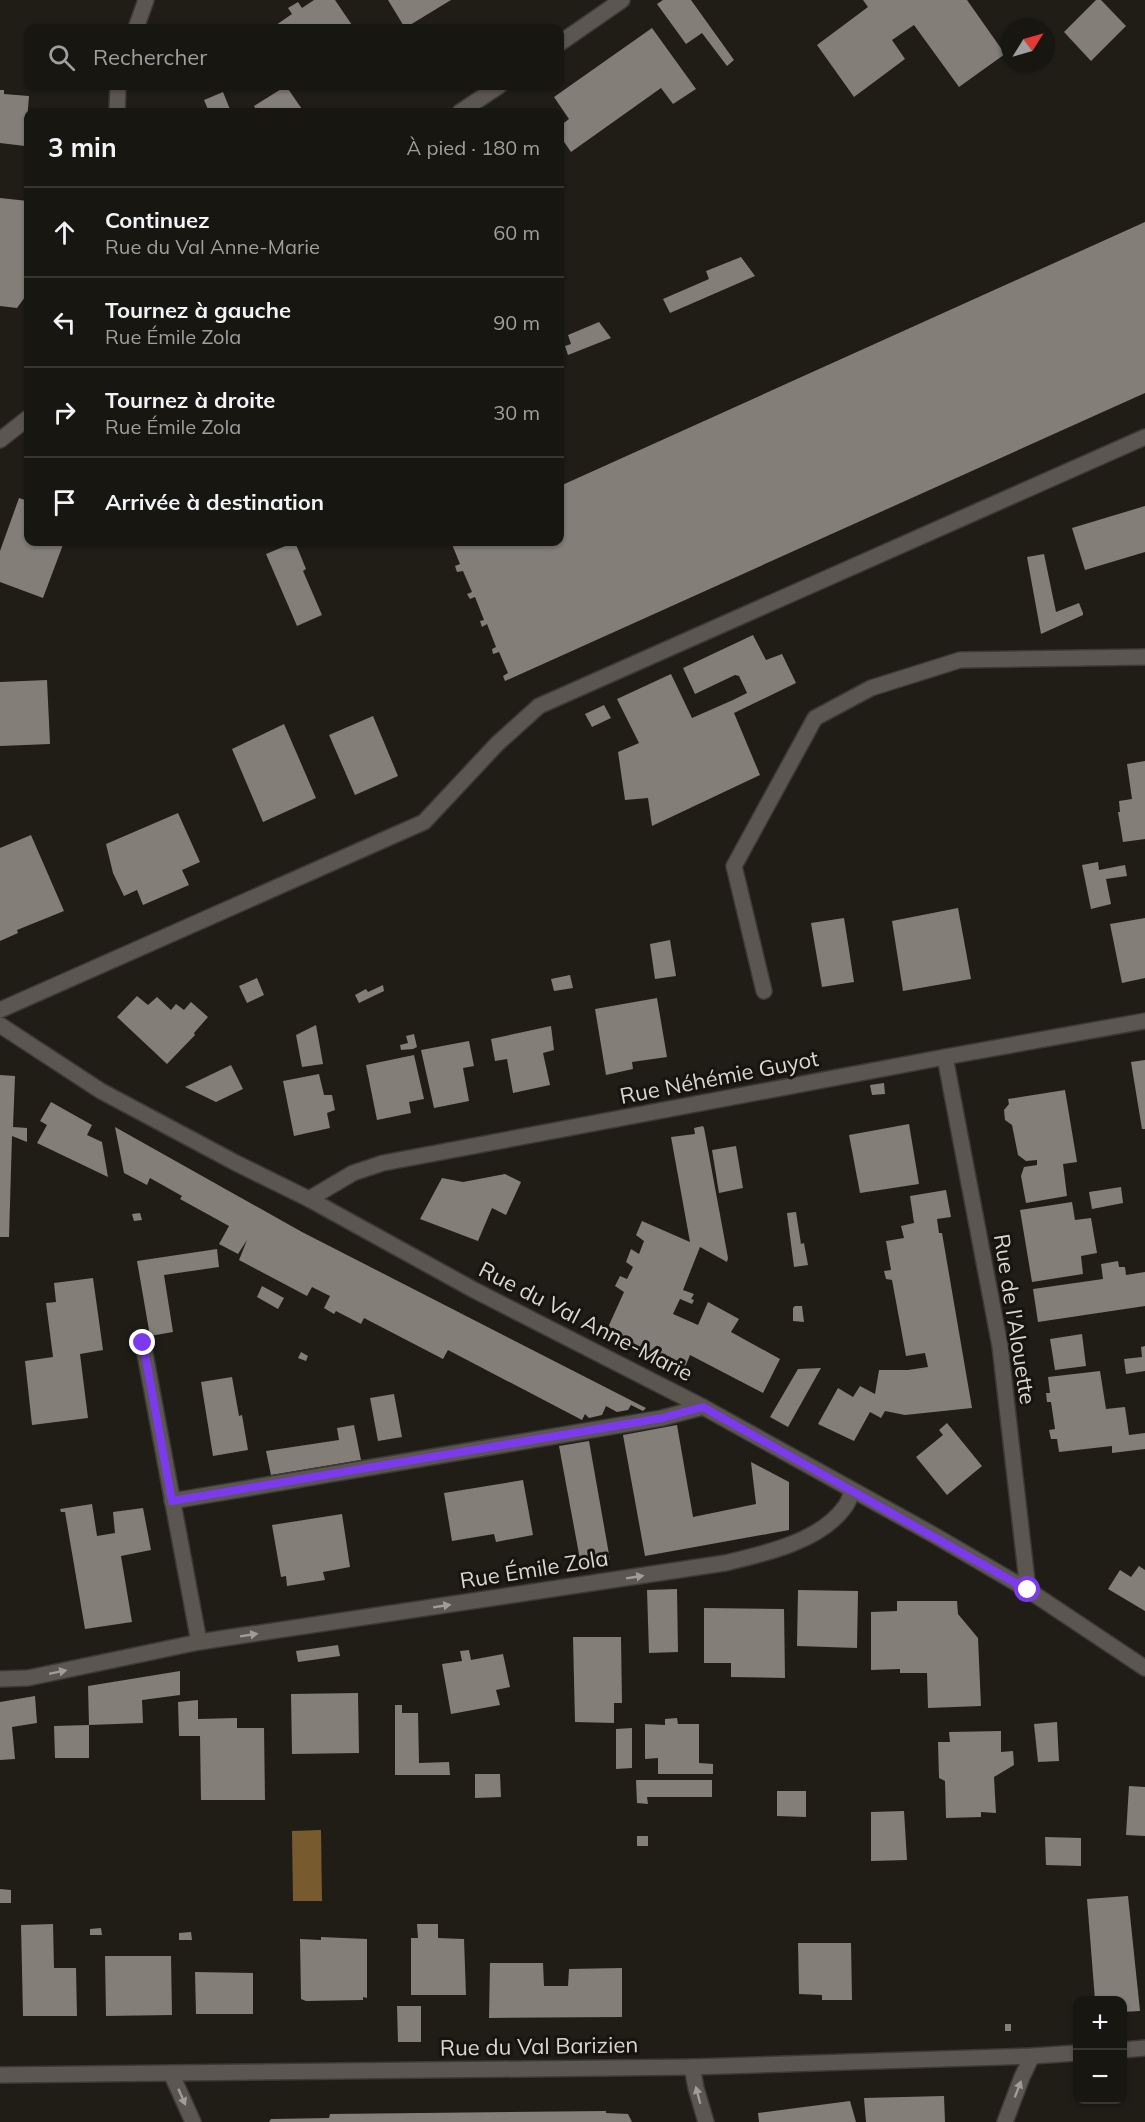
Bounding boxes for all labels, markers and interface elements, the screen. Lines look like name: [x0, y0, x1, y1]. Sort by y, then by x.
north arrow: [1001, 18, 1055, 72]
search box: [24, 24, 564, 90]
icon: search: [45, 41, 78, 74]
text: Rechercher: [93, 43, 207, 71]
text: 3 min: [48, 131, 117, 164]
text: À pied · 180 m: [407, 135, 540, 160]
text: Continuez: [105, 206, 210, 234]
icon: ahead: [48, 216, 81, 249]
text: 60 m: [493, 220, 540, 245]
text: Rue du Val Anne-Marie: [105, 234, 320, 259]
text: Tournez à gauche: [105, 296, 291, 324]
icon: left: [48, 306, 81, 339]
text: 90 m: [493, 310, 540, 335]
text: Rue Émile Zola: [105, 324, 241, 349]
text: Tournez à droite: [105, 386, 275, 414]
icon: right: [48, 396, 81, 429]
text: 30 m: [493, 400, 540, 425]
text: Rue Émile Zola: [105, 414, 241, 439]
icon: arrive: [48, 486, 81, 519]
text: Arrivée à destination: [105, 488, 324, 516]
street label: Rue Néhémie Guyot: [617, 1044, 821, 1110]
street label: Rue de l'Alouette: [988, 1232, 1042, 1406]
street label: Rue du Val Anne-Marie: [474, 1255, 698, 1387]
route end: [129, 1329, 155, 1355]
street label: Rue Émile Zola: [458, 1543, 610, 1595]
one-way arrow: [625, 1572, 644, 1581]
route start: [1014, 1576, 1040, 1602]
one-way arrow: [433, 1601, 452, 1610]
one-way arrow: [240, 1630, 259, 1639]
one-way arrow: [49, 1667, 68, 1676]
map controls: [1073, 1996, 1127, 2104]
button: +: [1073, 1996, 1127, 2050]
street label: Rue du Val Barizien: [440, 2030, 638, 2062]
button: −: [1073, 2050, 1127, 2104]
one-way arrow: [1013, 2080, 1023, 2098]
one-way arrow: [693, 2086, 702, 2104]
one-way arrow: [178, 2089, 187, 2106]

